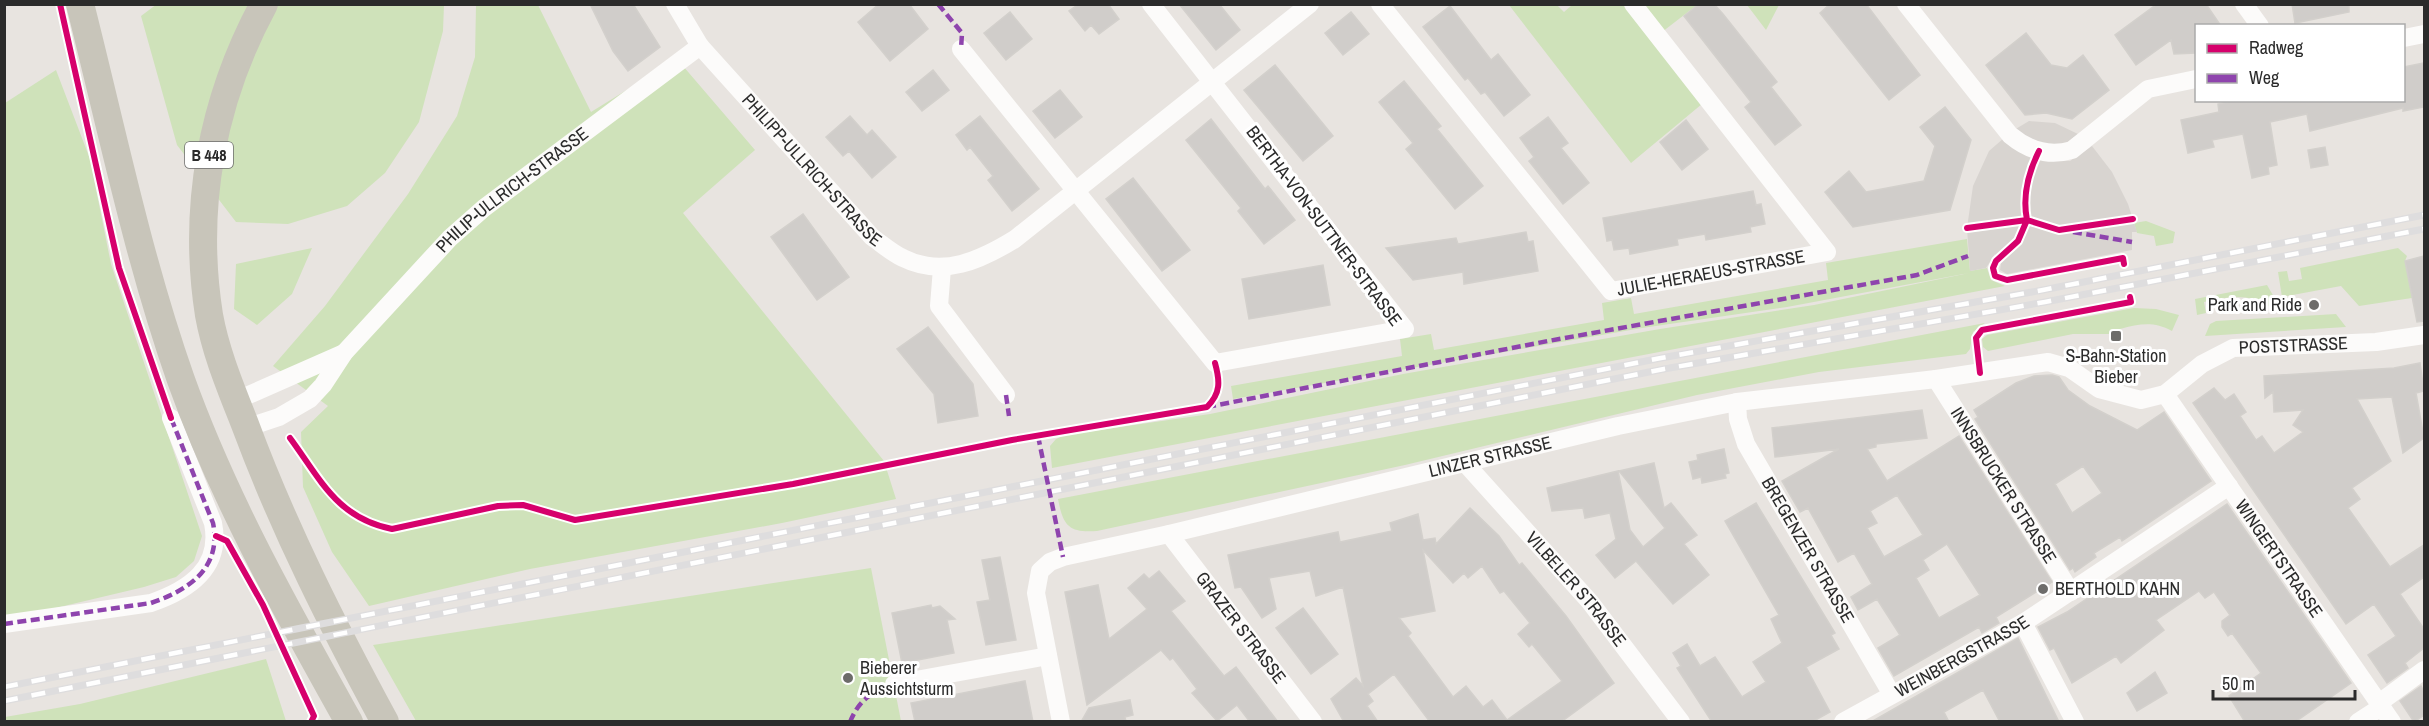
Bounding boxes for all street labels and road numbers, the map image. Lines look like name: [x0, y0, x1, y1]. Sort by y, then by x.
street label: PHILIPP-ULLRICH-STRASSE: [736, 88, 887, 252]
street label: BERTHA-VON-SUTTNER-STRASSE: [1241, 120, 1408, 331]
street label: PHILIP-ULLRICH-STRASSE: [430, 121, 593, 258]
road number: B 448: [185, 142, 233, 168]
street label: JULIE-HERAEUS-STRASSE: [1615, 243, 1807, 302]
street label: POSTSTRASSE: [2238, 330, 2348, 360]
street label: INNSBRUCKER STRASSE: [1945, 402, 2063, 568]
street label: LINZER STRASSE: [1426, 429, 1554, 483]
street label: BREGENZER STRASSE: [1756, 472, 1861, 627]
street label: WINGERTSTRASSE: [2230, 494, 2329, 622]
street label: VILBELER STRASSE: [1520, 526, 1632, 651]
street label: GRAZER STRASSE: [1190, 566, 1292, 688]
street label: WEINBERGSTRASSE: [1890, 609, 2034, 703]

